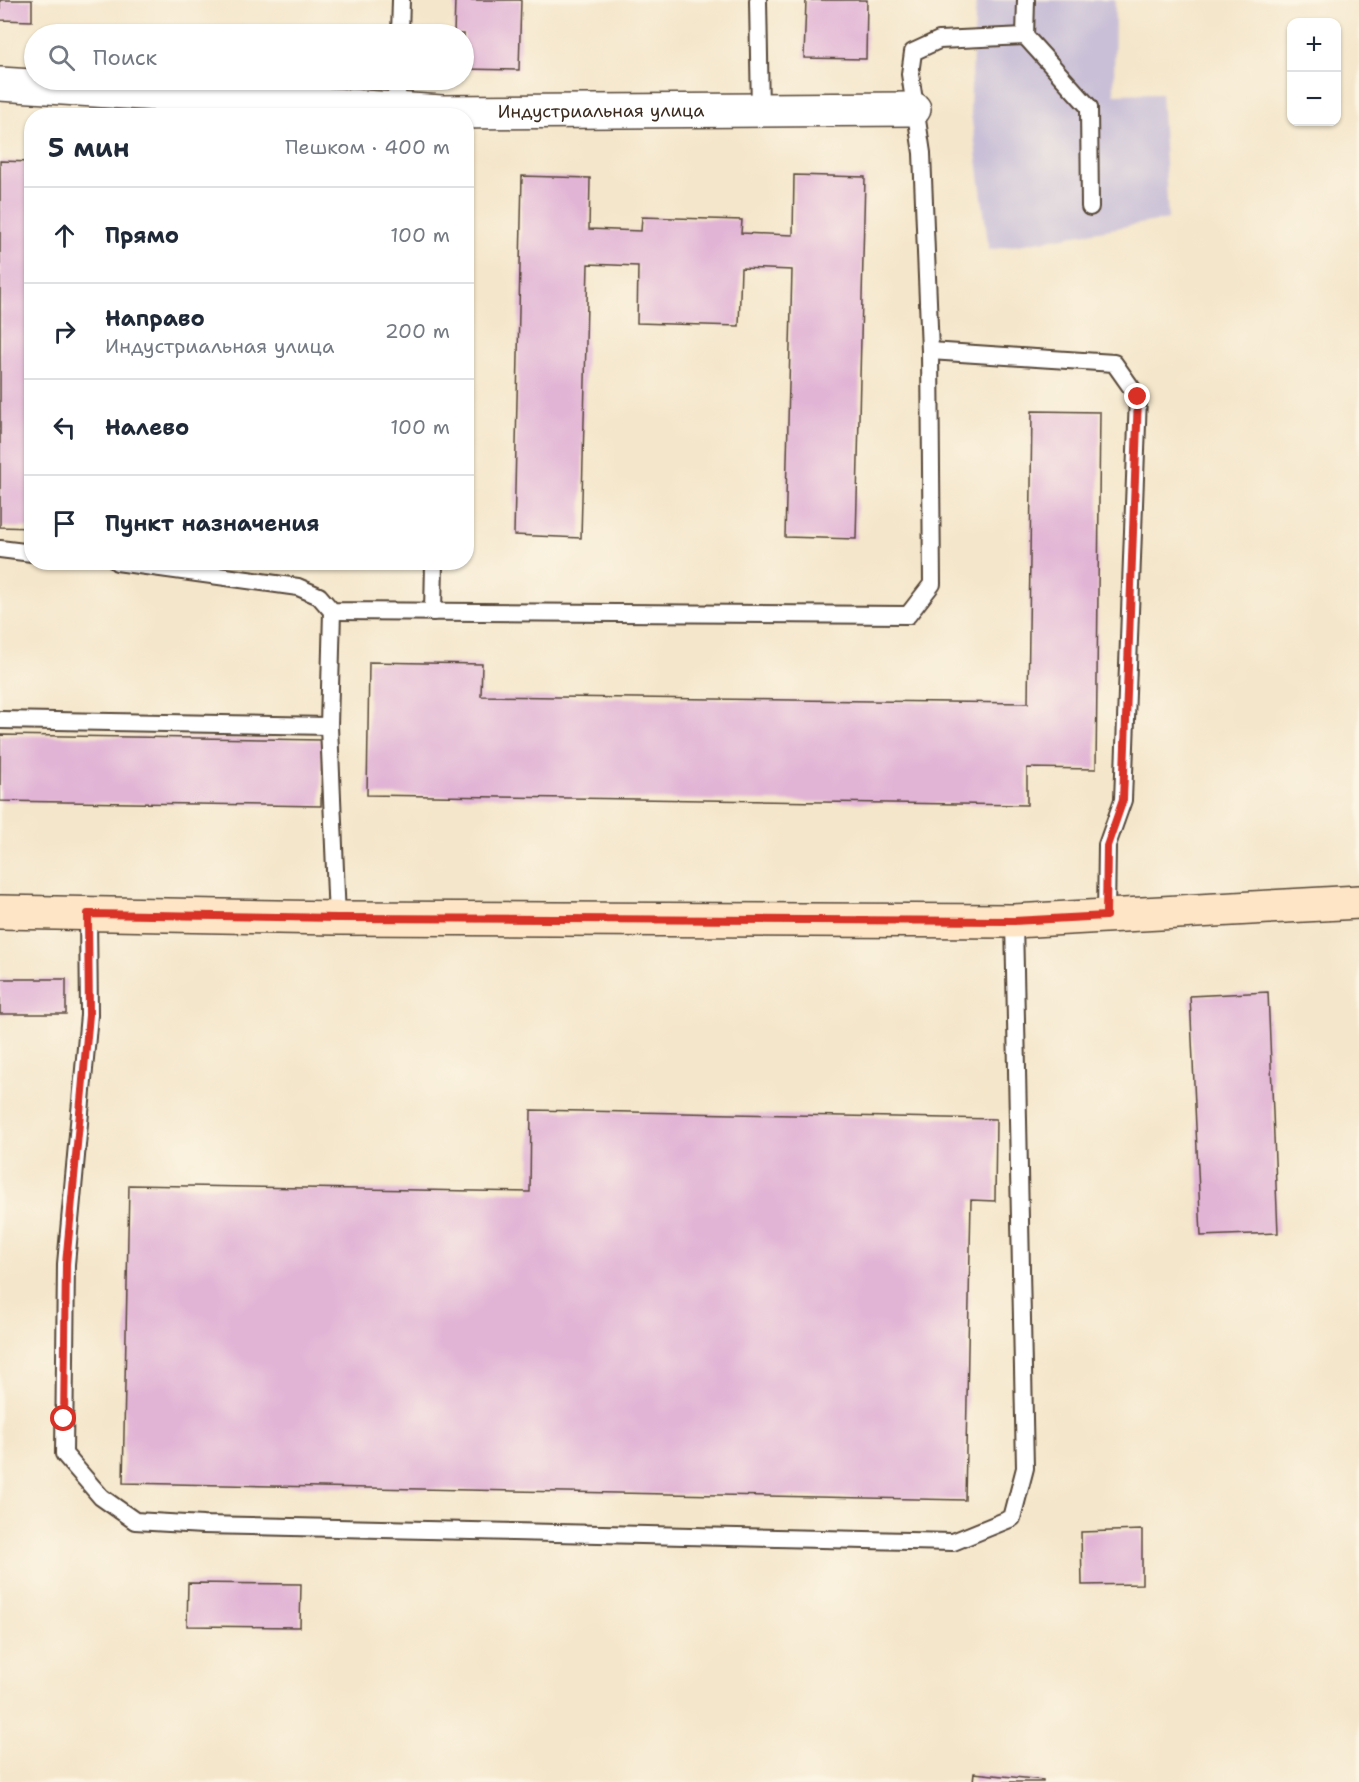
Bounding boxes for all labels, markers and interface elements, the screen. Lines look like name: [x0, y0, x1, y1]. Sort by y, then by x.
map controls: [1287, 18, 1341, 126]
button: +: [1287, 18, 1341, 72]
search box: [24, 24, 474, 90]
icon: search: [45, 41, 78, 74]
text: Поиск: [93, 43, 157, 72]
button: −: [1287, 72, 1341, 126]
street label: Индустриальная улица: [498, 98, 704, 124]
text: 5 мин: [48, 130, 129, 165]
text: Пешком · 400 m: [285, 134, 450, 160]
icon: ahead: [48, 219, 81, 252]
text: Прямо: [105, 221, 179, 250]
text: 100 m: [390, 222, 450, 248]
text: Направо: [105, 304, 205, 333]
icon: right: [48, 315, 81, 348]
text: 200 m: [385, 318, 450, 344]
text: Индустриальная улица: [105, 333, 334, 359]
route end: [1124, 383, 1150, 409]
icon: left: [48, 411, 81, 444]
text: Налево: [105, 413, 189, 442]
text: 100 m: [390, 414, 450, 440]
icon: arrive: [48, 507, 81, 540]
text: Пункт назначения: [105, 509, 319, 538]
route start: [50, 1405, 76, 1431]

